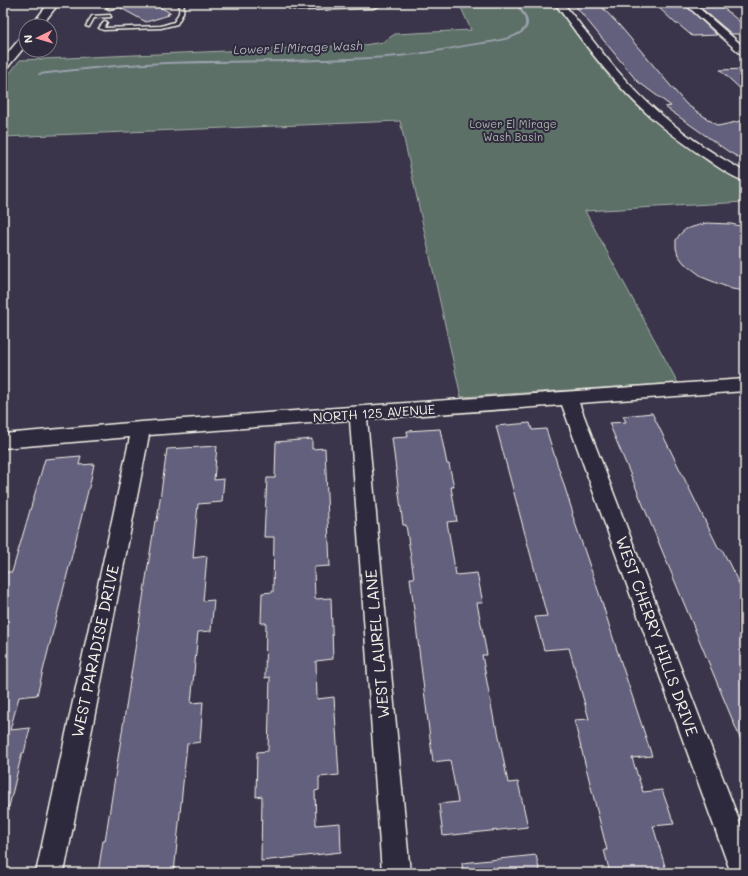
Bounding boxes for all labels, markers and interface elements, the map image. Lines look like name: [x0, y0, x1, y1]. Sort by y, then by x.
north arrow: [18, 18, 58, 58]
text: N: [20, 34, 35, 44]
water label: Lower El Mirage Wash: [233, 37, 363, 57]
park label: Lower El Mirage Wash Basin: [470, 116, 557, 144]
street label: NORTH 125 AVENUE: [312, 400, 436, 425]
street label: WEST CHERRY HILLS DRIVE: [611, 533, 703, 739]
street label: WEST PARADISE DRIVE: [66, 563, 123, 739]
street label: WEST LAUREL LANE: [360, 568, 393, 720]

